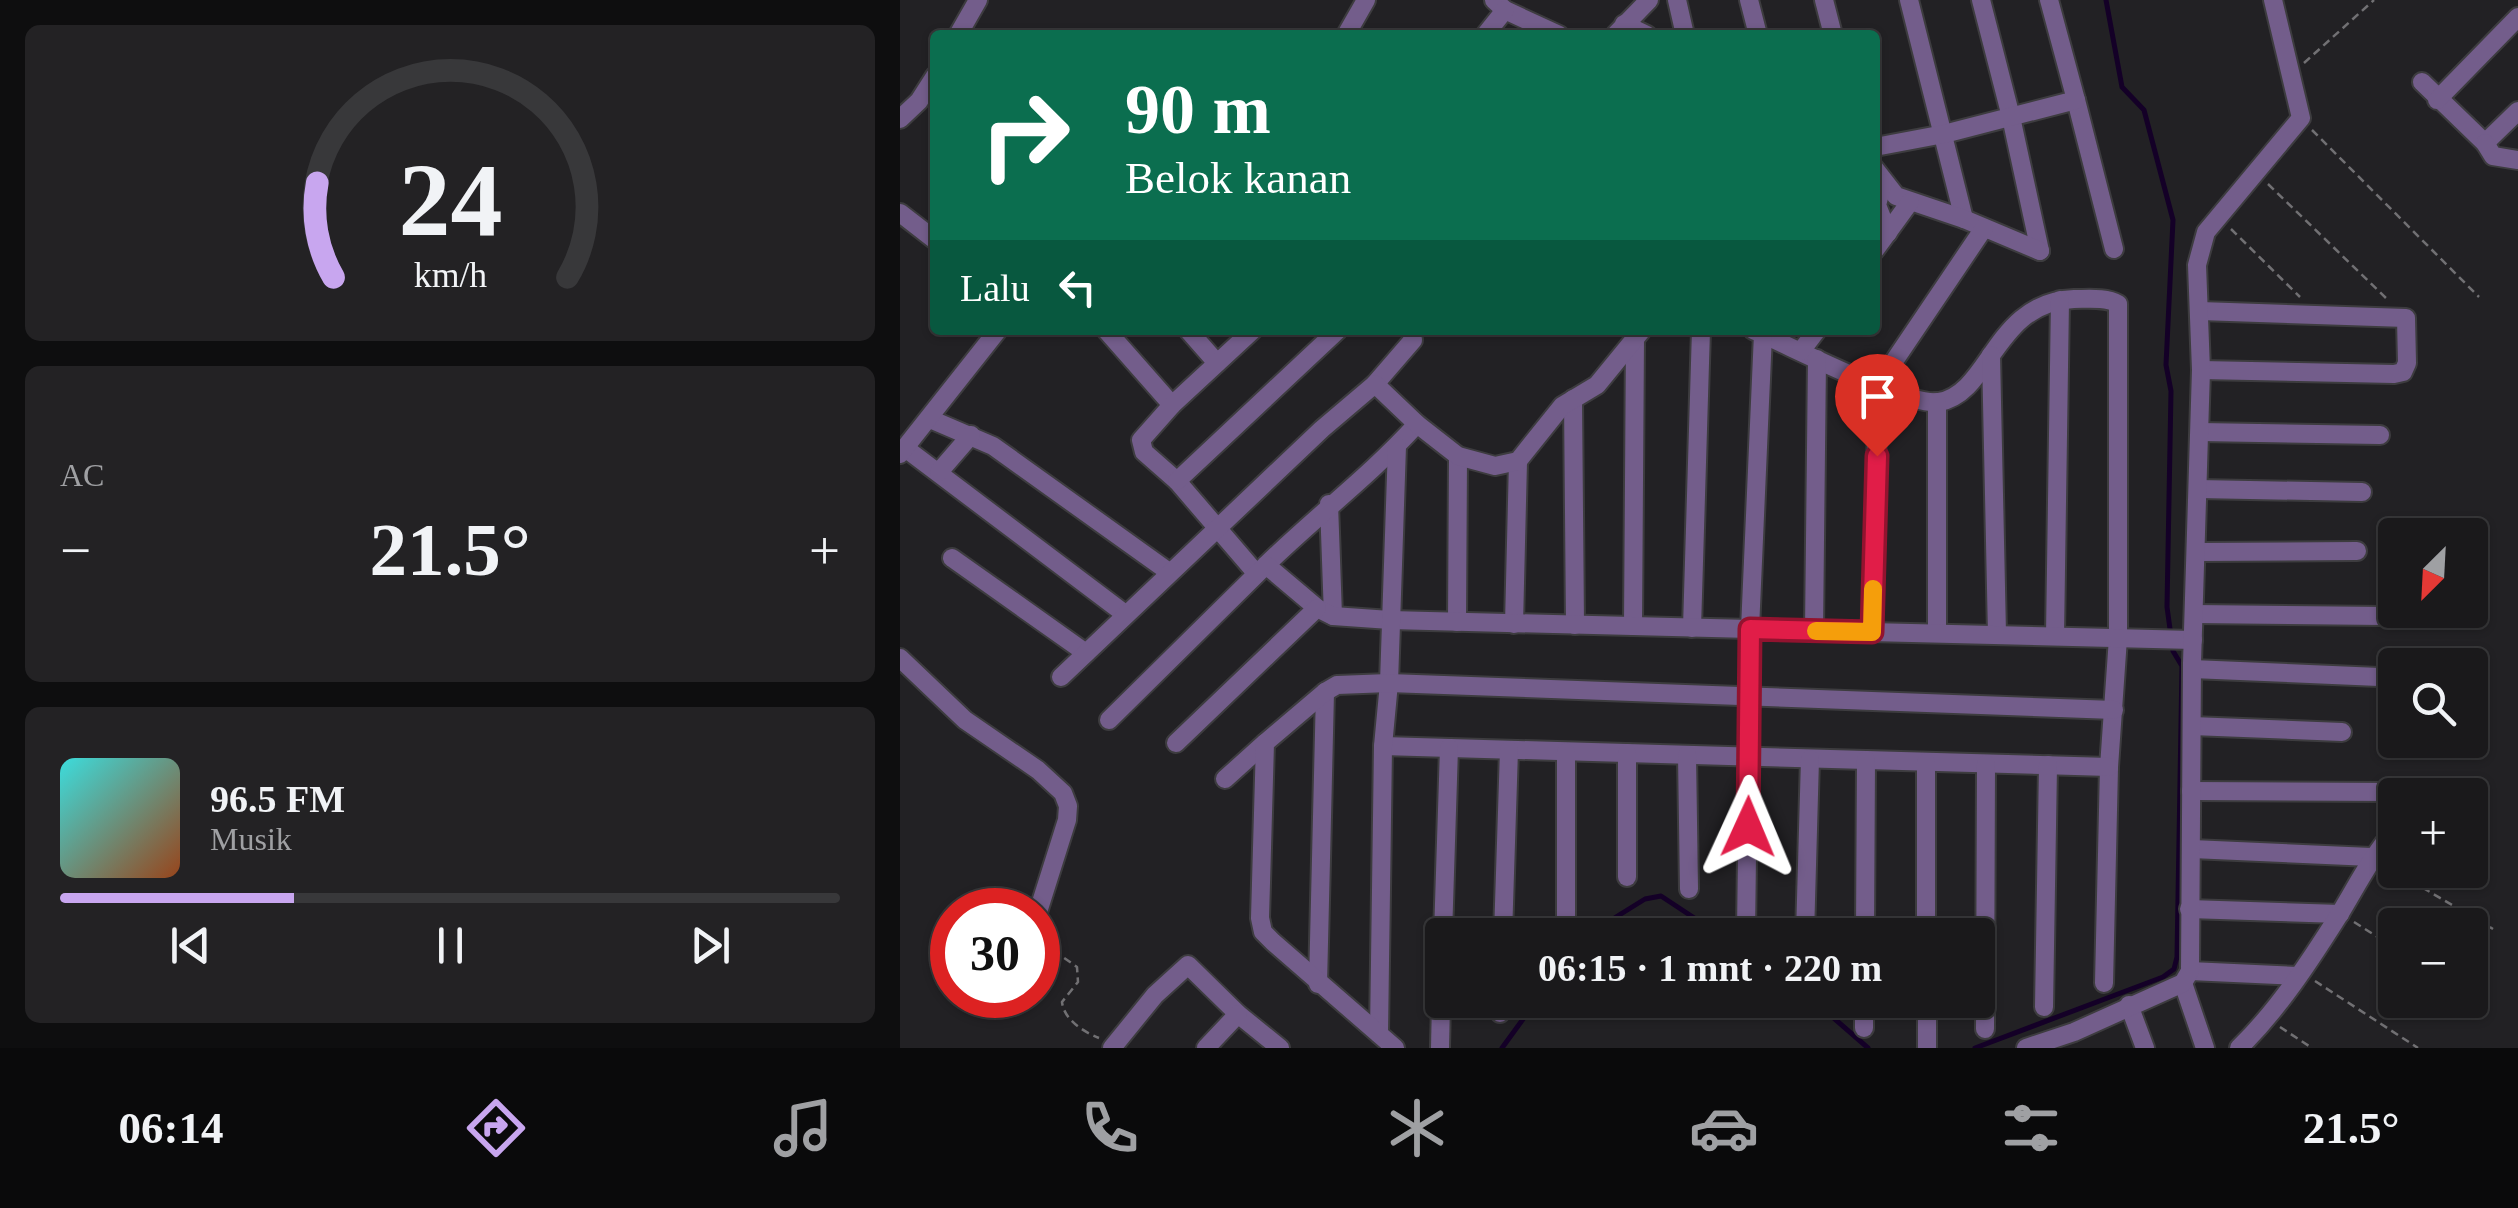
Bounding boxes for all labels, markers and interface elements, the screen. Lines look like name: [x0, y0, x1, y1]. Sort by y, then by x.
icon: right: [960, 70, 1090, 200]
text: 90 m: [1125, 71, 1271, 148]
text: 24: [398, 142, 502, 257]
text: Belok kanan: [1125, 153, 1351, 203]
text: km/h: [413, 255, 487, 295]
icon: left: [1050, 260, 1105, 315]
text: Lalu: [960, 267, 1030, 309]
pin: [1835, 354, 1920, 457]
icon: arrive: [1850, 369, 1905, 424]
text: AC: [60, 457, 104, 493]
text: 21.5°: [369, 508, 531, 591]
north arrow: [2378, 518, 2488, 628]
map controls: [2378, 518, 2488, 1018]
text: −: [60, 520, 91, 581]
text: +: [809, 520, 840, 581]
button: search: [2378, 648, 2488, 758]
position arrow: [1696, 775, 1800, 879]
text: 96.5 FM: [210, 778, 345, 820]
button: +: [2378, 778, 2488, 888]
text: Musik: [210, 821, 292, 857]
speed limit sign: 30: [930, 888, 1060, 1018]
button: −: [2378, 908, 2488, 1018]
icon: previous: [163, 918, 218, 973]
icon: pause: [423, 918, 478, 973]
icon: next: [683, 918, 738, 973]
text: 06:15 · 1 mnt · 220 m: [1538, 947, 1882, 989]
icon: directions: [461, 1093, 531, 1163]
icon: music: [768, 1093, 838, 1163]
icon: phone: [1075, 1093, 1145, 1163]
icon: climate: [1382, 1093, 1452, 1163]
icon: car: [1689, 1093, 1759, 1163]
icon: filters: [1996, 1093, 2066, 1163]
text: 06:14: [119, 1103, 224, 1153]
text: 21.5°: [2303, 1103, 2399, 1153]

